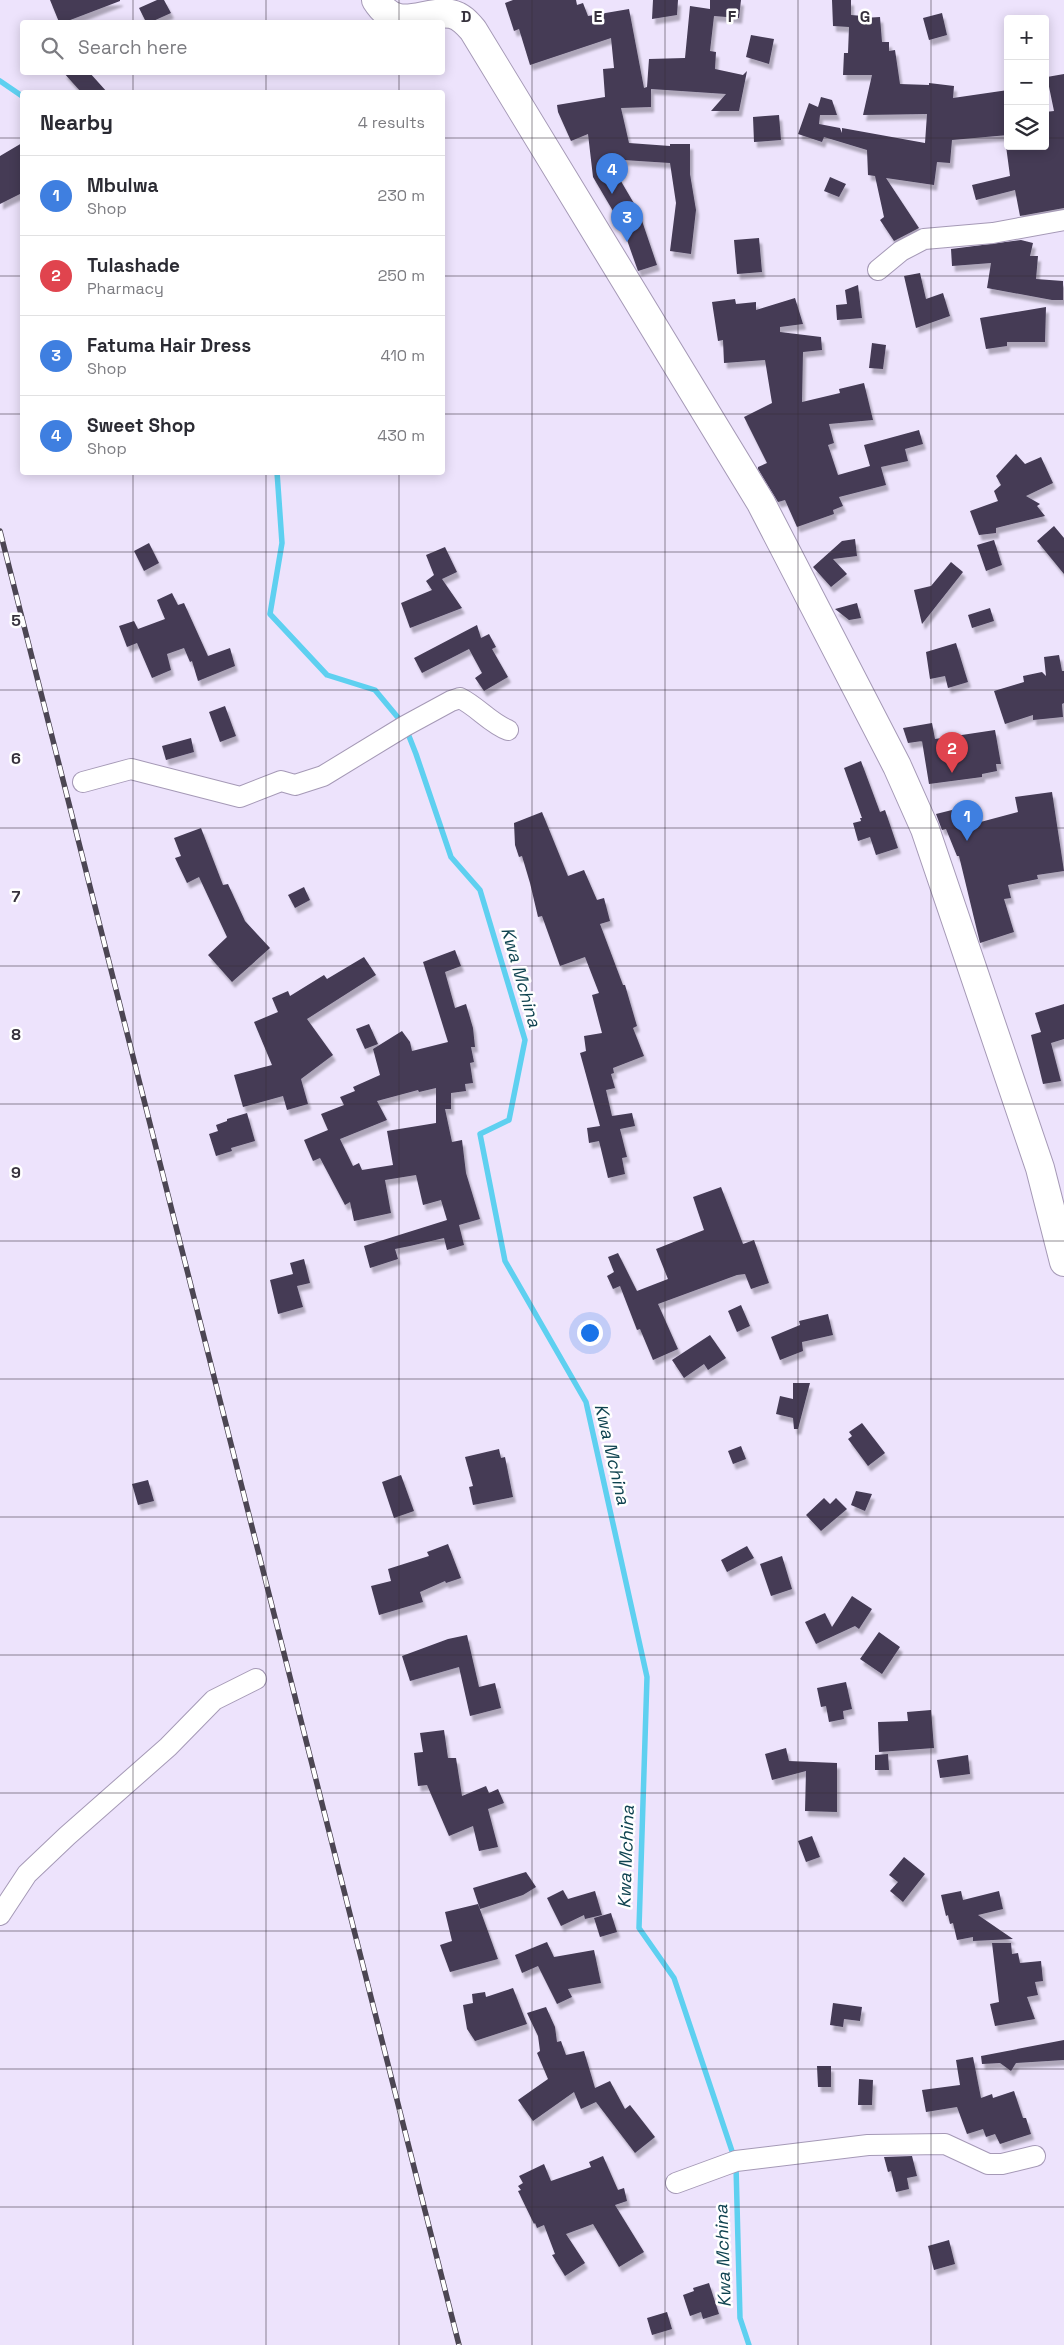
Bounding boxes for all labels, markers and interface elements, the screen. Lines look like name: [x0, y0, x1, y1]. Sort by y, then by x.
text: D: [461, 6, 471, 27]
text: E: [594, 6, 603, 27]
text: F: [728, 6, 737, 27]
text: G: [860, 6, 870, 27]
map controls: [1004, 15, 1049, 150]
button: +: [1004, 15, 1049, 60]
search box: [20, 20, 445, 75]
icon: search: [38, 34, 66, 62]
text: Search here: [78, 35, 188, 60]
button: −: [1004, 60, 1049, 105]
button: layers: [1004, 105, 1049, 150]
text: Nearby: [40, 109, 113, 136]
text: 4 results: [358, 112, 425, 133]
pin: 4: [596, 153, 628, 194]
text: Mbulwa: [87, 173, 159, 198]
text: 1: [52, 185, 60, 206]
text: 230 m: [378, 185, 425, 206]
text: Shop: [87, 198, 127, 219]
pin: 3: [611, 201, 643, 242]
text: Tulashade: [87, 253, 180, 278]
text: 2: [51, 265, 61, 286]
text: 250 m: [378, 265, 425, 286]
text: Pharmacy: [87, 278, 164, 299]
text: Fatuma Hair Dress: [87, 333, 251, 358]
text: 3: [51, 345, 61, 366]
text: 410 m: [381, 345, 425, 366]
text: Shop: [87, 358, 127, 379]
text: Sweet Shop: [87, 413, 195, 438]
text: 4: [51, 425, 61, 446]
text: 430 m: [377, 425, 425, 446]
text: Shop: [87, 438, 127, 459]
text: 5: [11, 610, 21, 631]
pin: 2: [936, 732, 968, 773]
text: 6: [11, 748, 21, 769]
pin: 1: [951, 800, 983, 841]
text: 7: [12, 886, 21, 907]
water label: Kwa Mchina: [496, 924, 547, 1030]
text: 8: [11, 1024, 21, 1045]
text: 9: [11, 1162, 21, 1183]
your location: [577, 1320, 603, 1346]
water label: Kwa Mchina: [590, 1401, 635, 1507]
water label: Kwa Mchina: [612, 1804, 639, 1909]
water label: Kwa Mchina: [709, 2203, 736, 2308]

